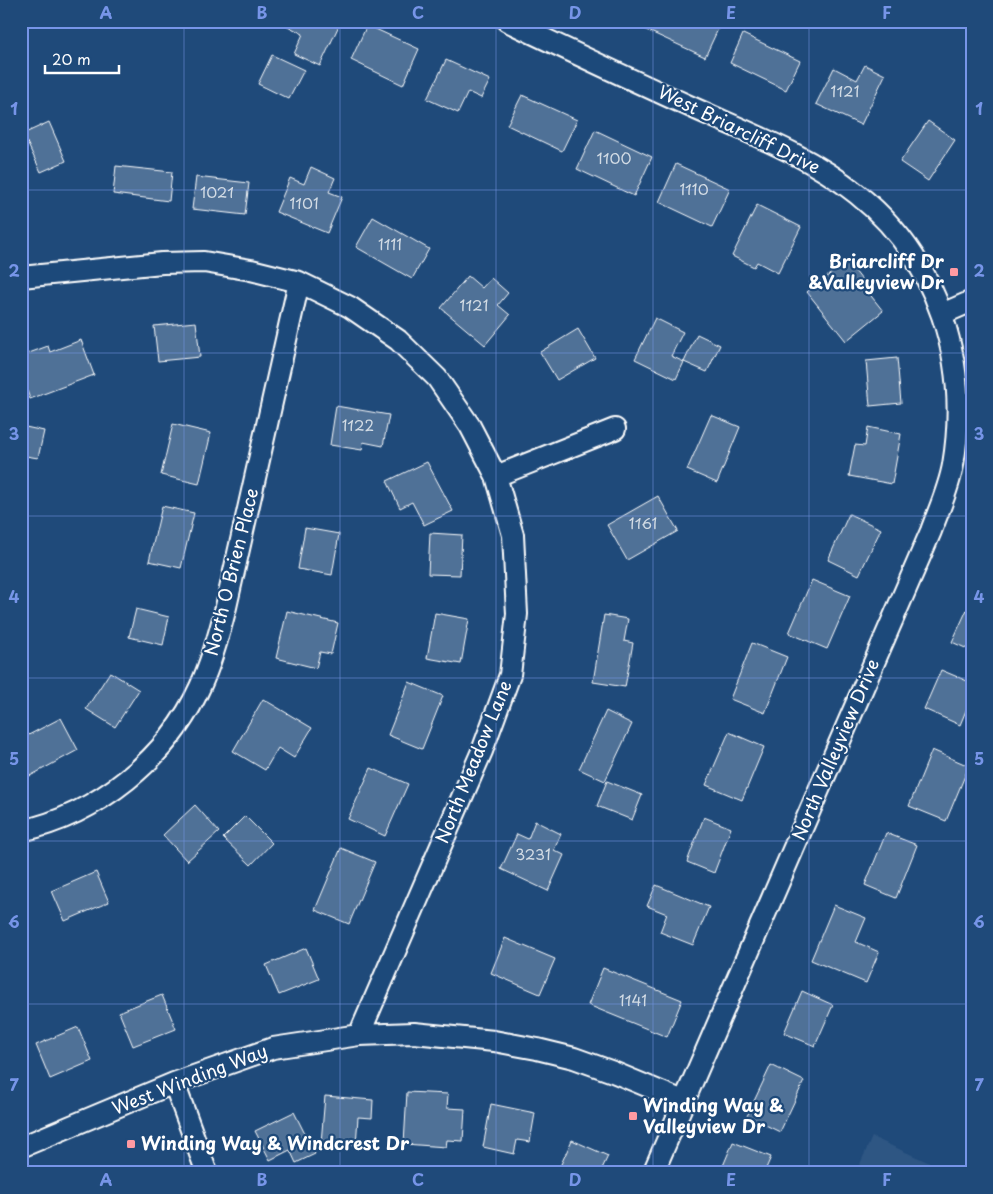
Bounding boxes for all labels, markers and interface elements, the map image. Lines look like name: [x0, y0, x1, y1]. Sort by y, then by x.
text: A: [100, 0, 113, 24]
text: B: [257, 0, 268, 24]
text: C: [412, 0, 424, 24]
text: D: [569, 0, 581, 24]
text: E: [726, 0, 736, 24]
text: F: [882, 0, 892, 24]
scale bar: [45, 42, 119, 74]
text: 20 m: [52, 47, 91, 70]
street label: West Briarcliff Drive: [654, 78, 825, 180]
house number: 1121: [831, 79, 859, 102]
text: 1: [10, 96, 18, 120]
text: 1: [975, 96, 983, 120]
house number: 1100: [597, 146, 631, 169]
house number: 1110: [679, 177, 709, 200]
house number: 1021: [200, 180, 234, 203]
house number: 1101: [289, 191, 319, 214]
house number: 1111: [378, 232, 402, 255]
place label: Briarcliff Dr &Valleyview Dr: [808, 247, 945, 295]
text: 2: [8, 258, 20, 282]
text: 2: [973, 258, 985, 282]
marker: Briarcliff Dr &Valleyview Dr: [948, 266, 960, 278]
house number: 1121: [460, 293, 488, 316]
house number: 1122: [342, 413, 374, 436]
text: 3: [9, 421, 19, 445]
text: 3: [974, 421, 984, 445]
street label: North O Brien Place: [197, 485, 264, 658]
house number: 1161: [629, 511, 657, 534]
text: 4: [9, 584, 20, 608]
text: 4: [974, 584, 985, 608]
street label: North Valleyview Drive: [784, 654, 885, 844]
street label: North Meadow Lane: [428, 676, 518, 847]
text: 5: [9, 746, 19, 770]
text: 5: [974, 746, 984, 770]
house number: 3231: [515, 842, 551, 865]
text: 6: [8, 909, 20, 933]
text: 6: [973, 909, 985, 933]
house number: 1141: [619, 988, 647, 1011]
street label: West Winding Way: [108, 1037, 271, 1121]
text: 7: [9, 1072, 19, 1096]
text: 7: [974, 1072, 984, 1096]
place label: Winding Way & Valleyview Dr: [643, 1091, 784, 1139]
marker: Winding Way & Valleyview Dr: [627, 1110, 639, 1122]
place label: Winding Way & Windcrest Dr: [141, 1129, 410, 1156]
marker: Winding Way & Windcrest Dr: [125, 1138, 137, 1150]
text: A: [100, 1167, 113, 1191]
text: B: [257, 1167, 268, 1191]
text: C: [412, 1167, 424, 1191]
text: D: [569, 1167, 581, 1191]
text: E: [726, 1167, 736, 1191]
text: F: [882, 1167, 892, 1191]

